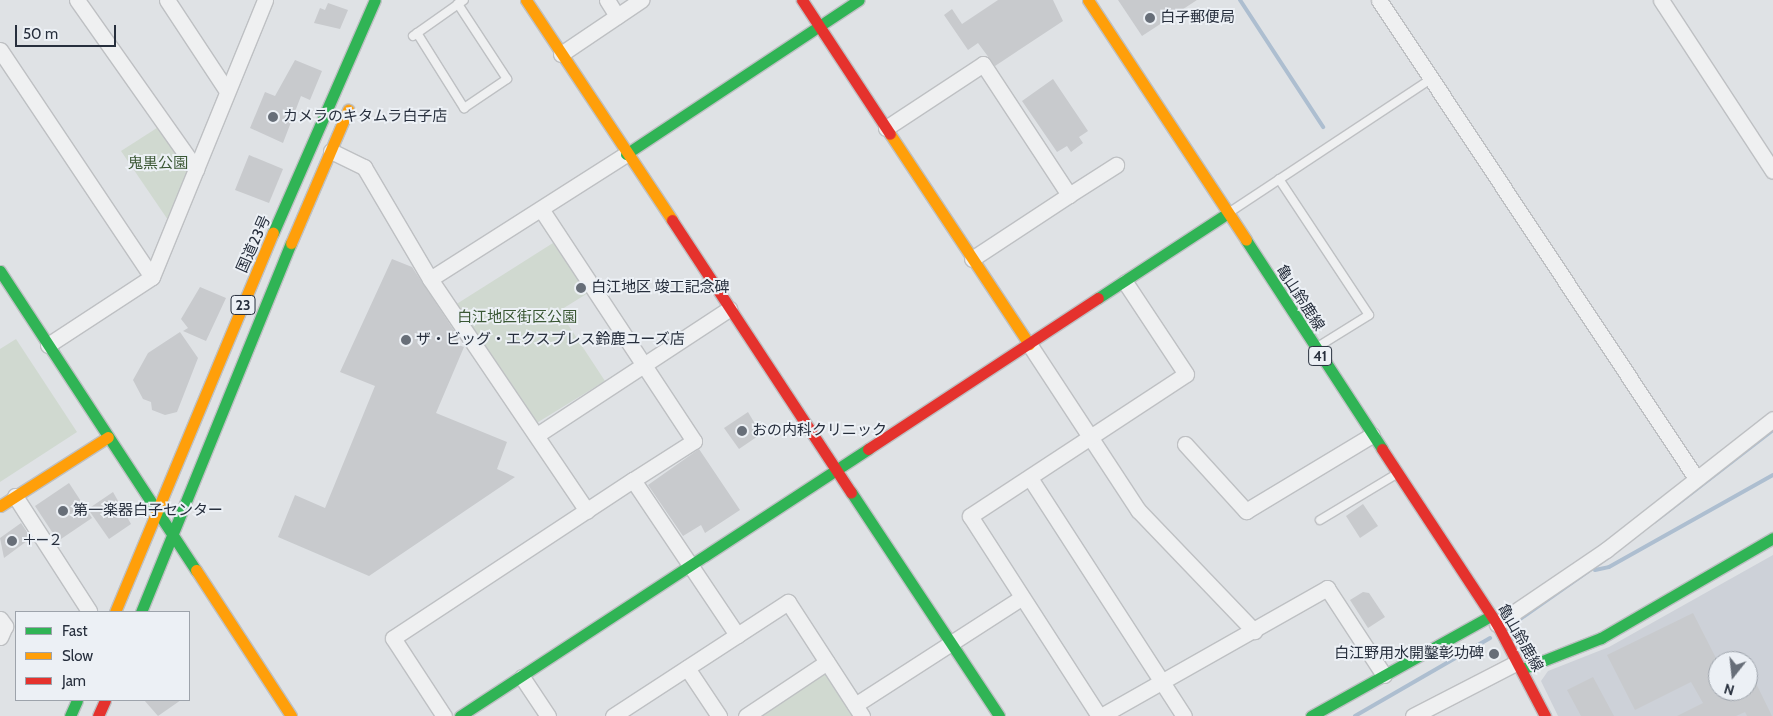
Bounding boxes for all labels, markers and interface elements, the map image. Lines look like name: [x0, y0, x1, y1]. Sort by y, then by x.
place label: 白子郵便局: [1160, 9, 1235, 27]
marker: 白子郵便局: [1144, 12, 1156, 24]
scale bar: [18, 15, 119, 47]
text: 50 m: [23, 25, 58, 43]
place label: カメラのキタムラ白子店: [283, 108, 448, 126]
marker: カメラのキタムラ白子店: [267, 111, 279, 123]
park label: 鬼黒公園: [128, 155, 188, 173]
street label: 国道23号: [233, 212, 275, 276]
street label: 亀山鈴鹿線: [1272, 262, 1328, 334]
place label: 白江地区 竣工記念碑: [591, 279, 729, 297]
marker: 白江地区 竣工記念碑: [575, 282, 587, 294]
road number: 23: [230, 294, 256, 316]
park label: 白江地区街区公園: [457, 309, 577, 327]
place label: ザ・ビッグ・エクスプレス鈴鹿ユーズ店: [416, 331, 686, 349]
marker: ザ・ビッグ・エクスプレス鈴鹿ユーズ店: [400, 334, 412, 346]
road number: 41: [1308, 344, 1332, 368]
place label: おの内科クリニック: [752, 422, 887, 440]
marker: おの内科クリニック: [736, 425, 748, 437]
place label: 第一楽器白子センター: [73, 502, 223, 520]
marker: 第一楽器白子センター: [57, 505, 69, 517]
place label: ＋―２: [22, 532, 63, 550]
marker: ＋―２: [6, 535, 18, 547]
street label: 亀山鈴鹿線: [1493, 601, 1547, 675]
legend: [15, 611, 190, 701]
text: Fast: [62, 622, 87, 640]
place label: 白江野用水開鑿彰功碑: [1334, 645, 1484, 663]
text: Slow: [62, 647, 93, 665]
marker: 白江野用水開鑿彰功碑: [1488, 648, 1500, 660]
north arrow: [1708, 651, 1758, 701]
text: Jam: [62, 672, 86, 690]
text: N: [1722, 679, 1736, 699]

